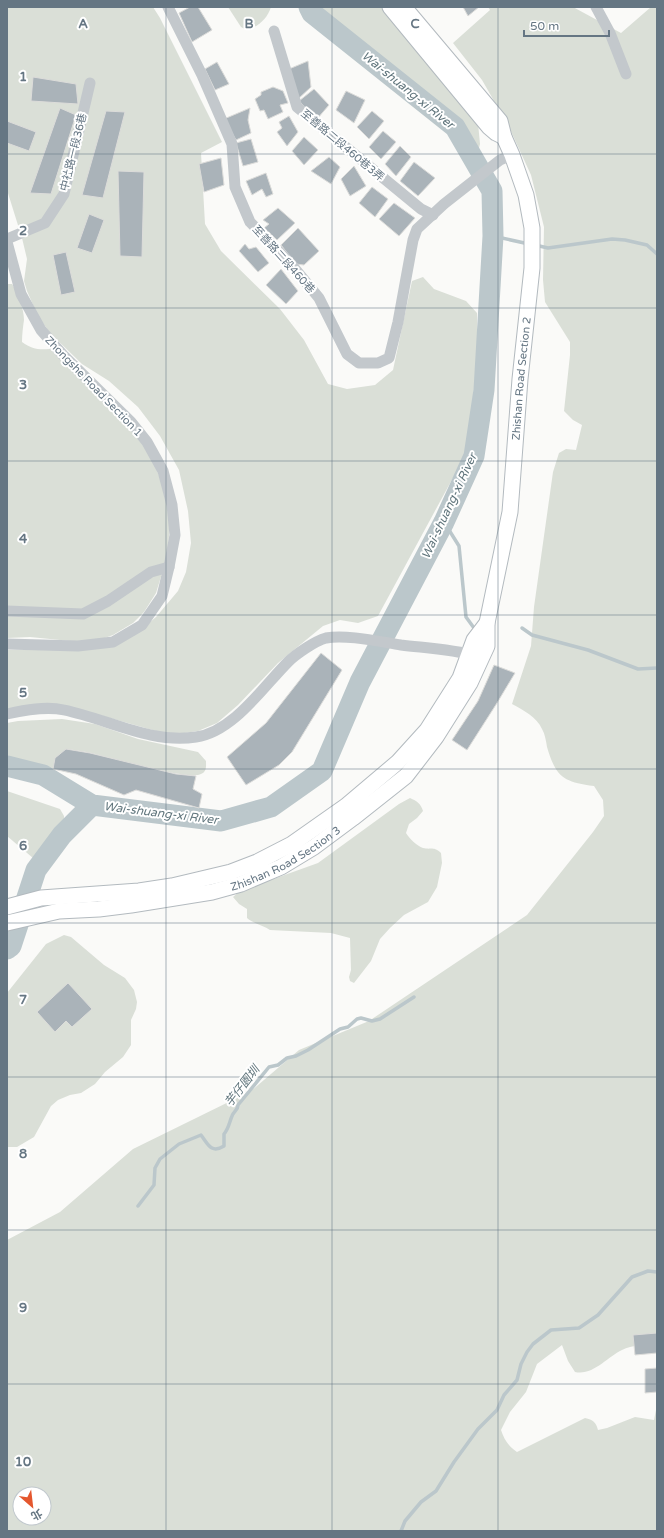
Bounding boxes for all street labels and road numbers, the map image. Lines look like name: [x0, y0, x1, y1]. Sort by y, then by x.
street label: 至善路二段460巷3弄: [298, 107, 387, 184]
street label: 中社路一段36巷: [58, 112, 89, 192]
street label: 至善路二段460巷: [250, 223, 317, 296]
street label: Zhishan Road Section 2: [509, 316, 534, 441]
street label: Zhongshe Road Section 1: [42, 333, 145, 439]
street label: Zhishan Road Section 3: [229, 824, 343, 894]

